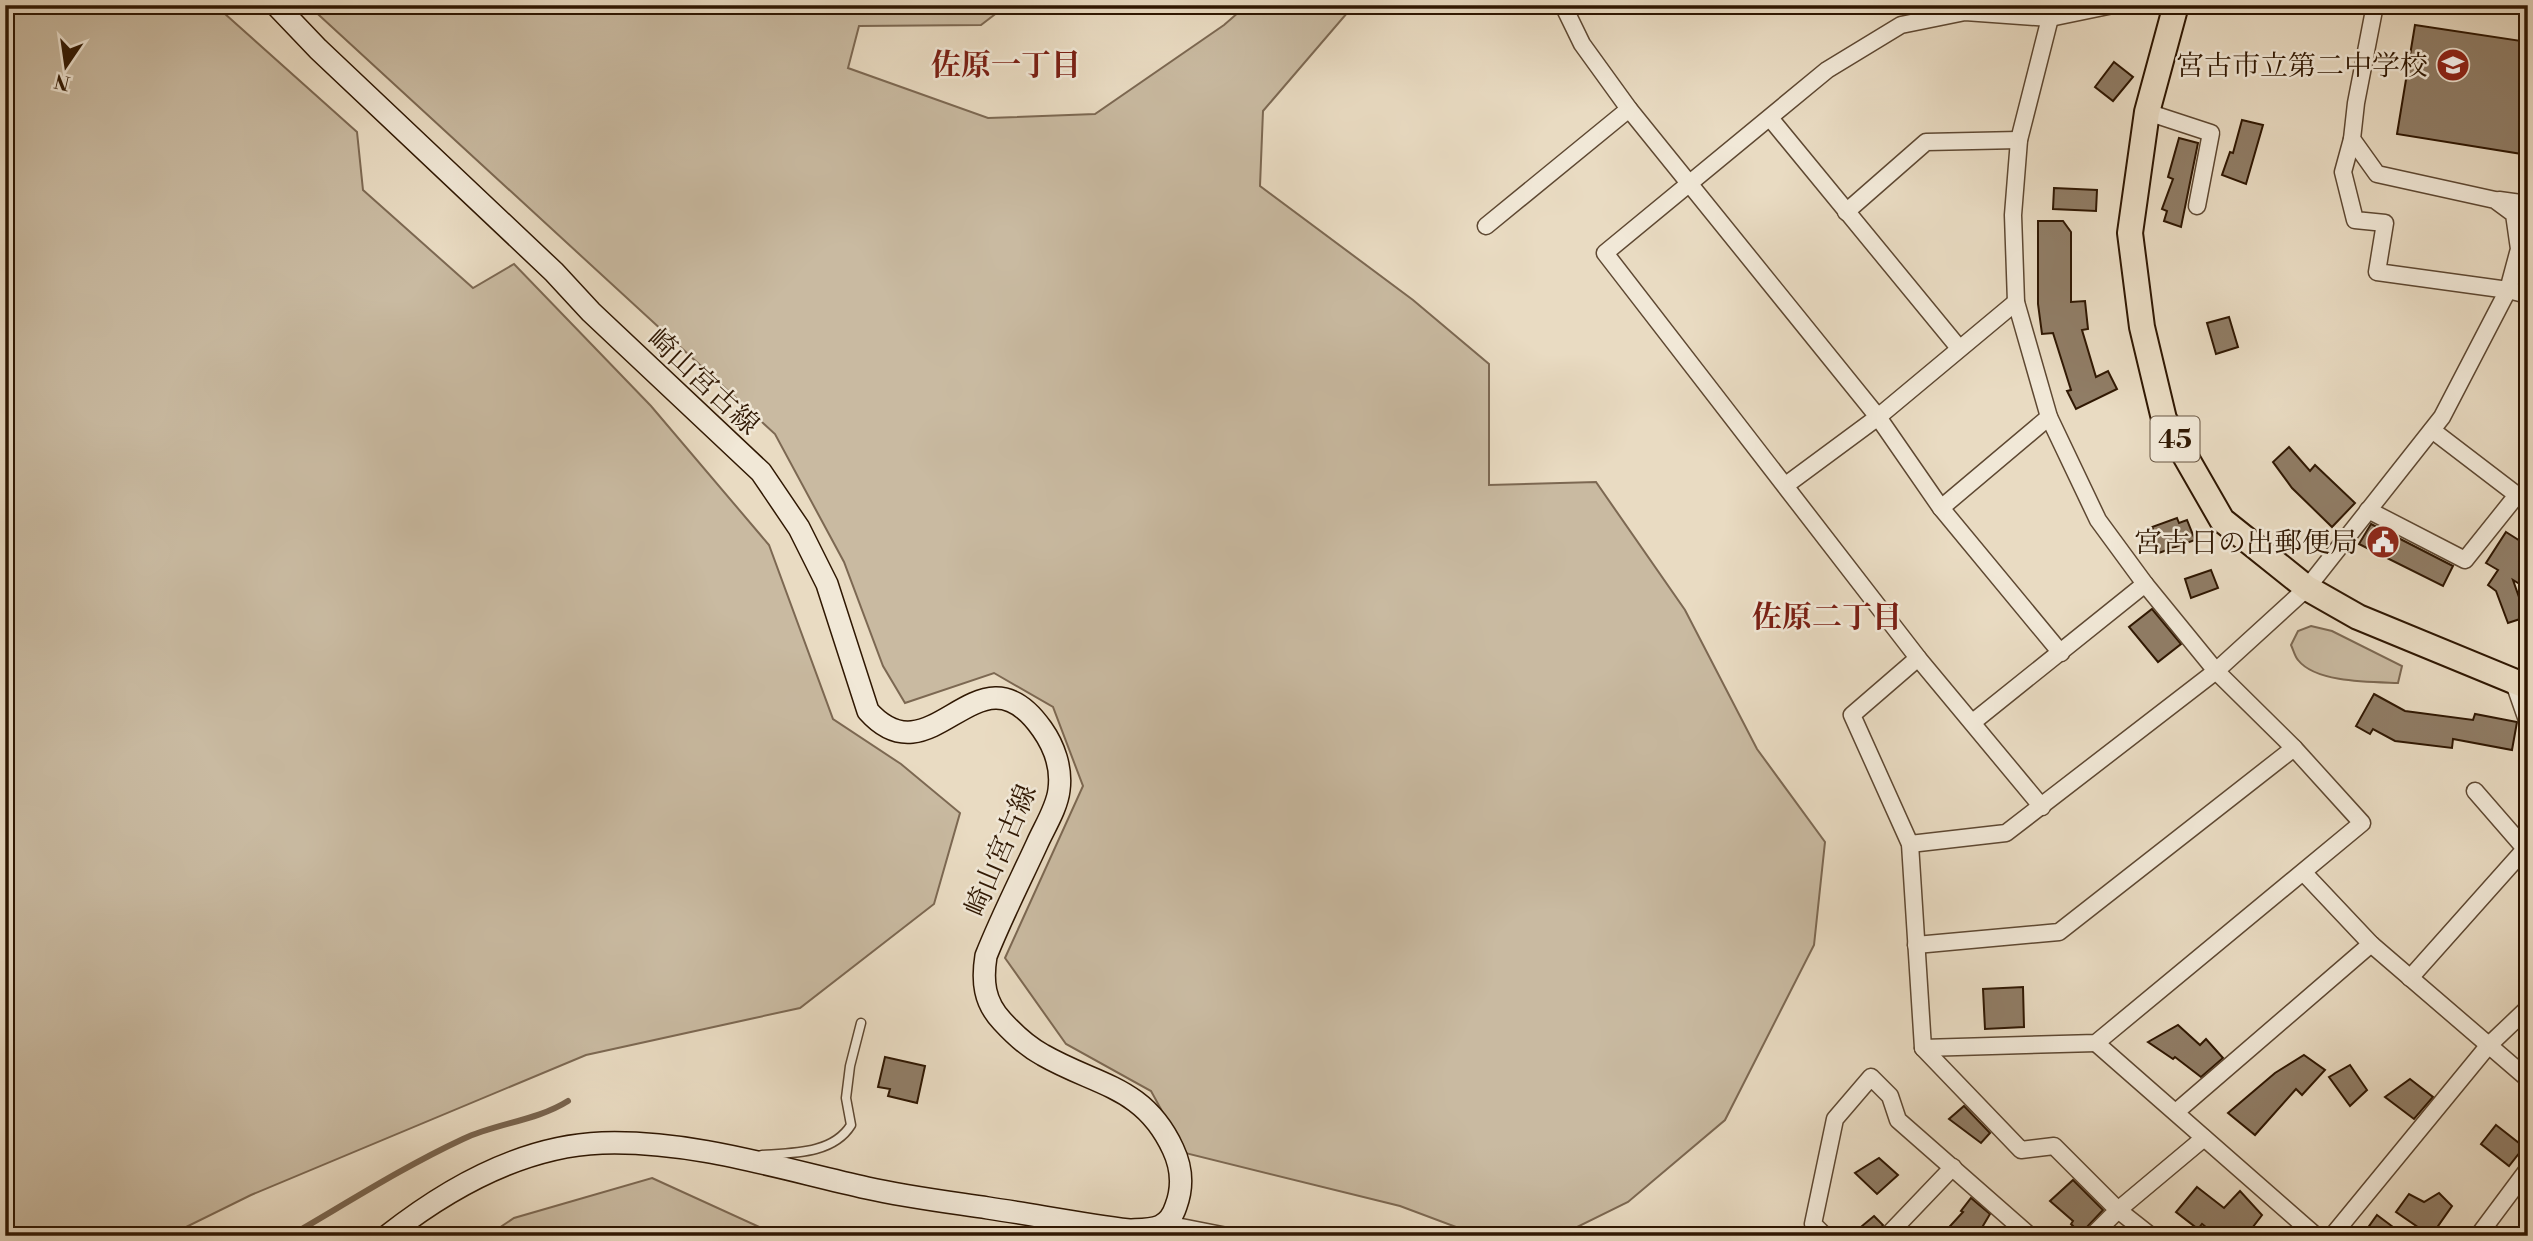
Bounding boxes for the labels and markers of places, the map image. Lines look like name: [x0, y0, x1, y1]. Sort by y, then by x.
school or university icon: 宮古市立第二中学校: [2434, 46, 2472, 84]
place label: 宮古市立第二中学校: [2176, 49, 2428, 84]
public building icon: 宮古日の出郵便局: [2364, 523, 2402, 561]
place label: 宮古日の出郵便局: [2134, 526, 2358, 561]

